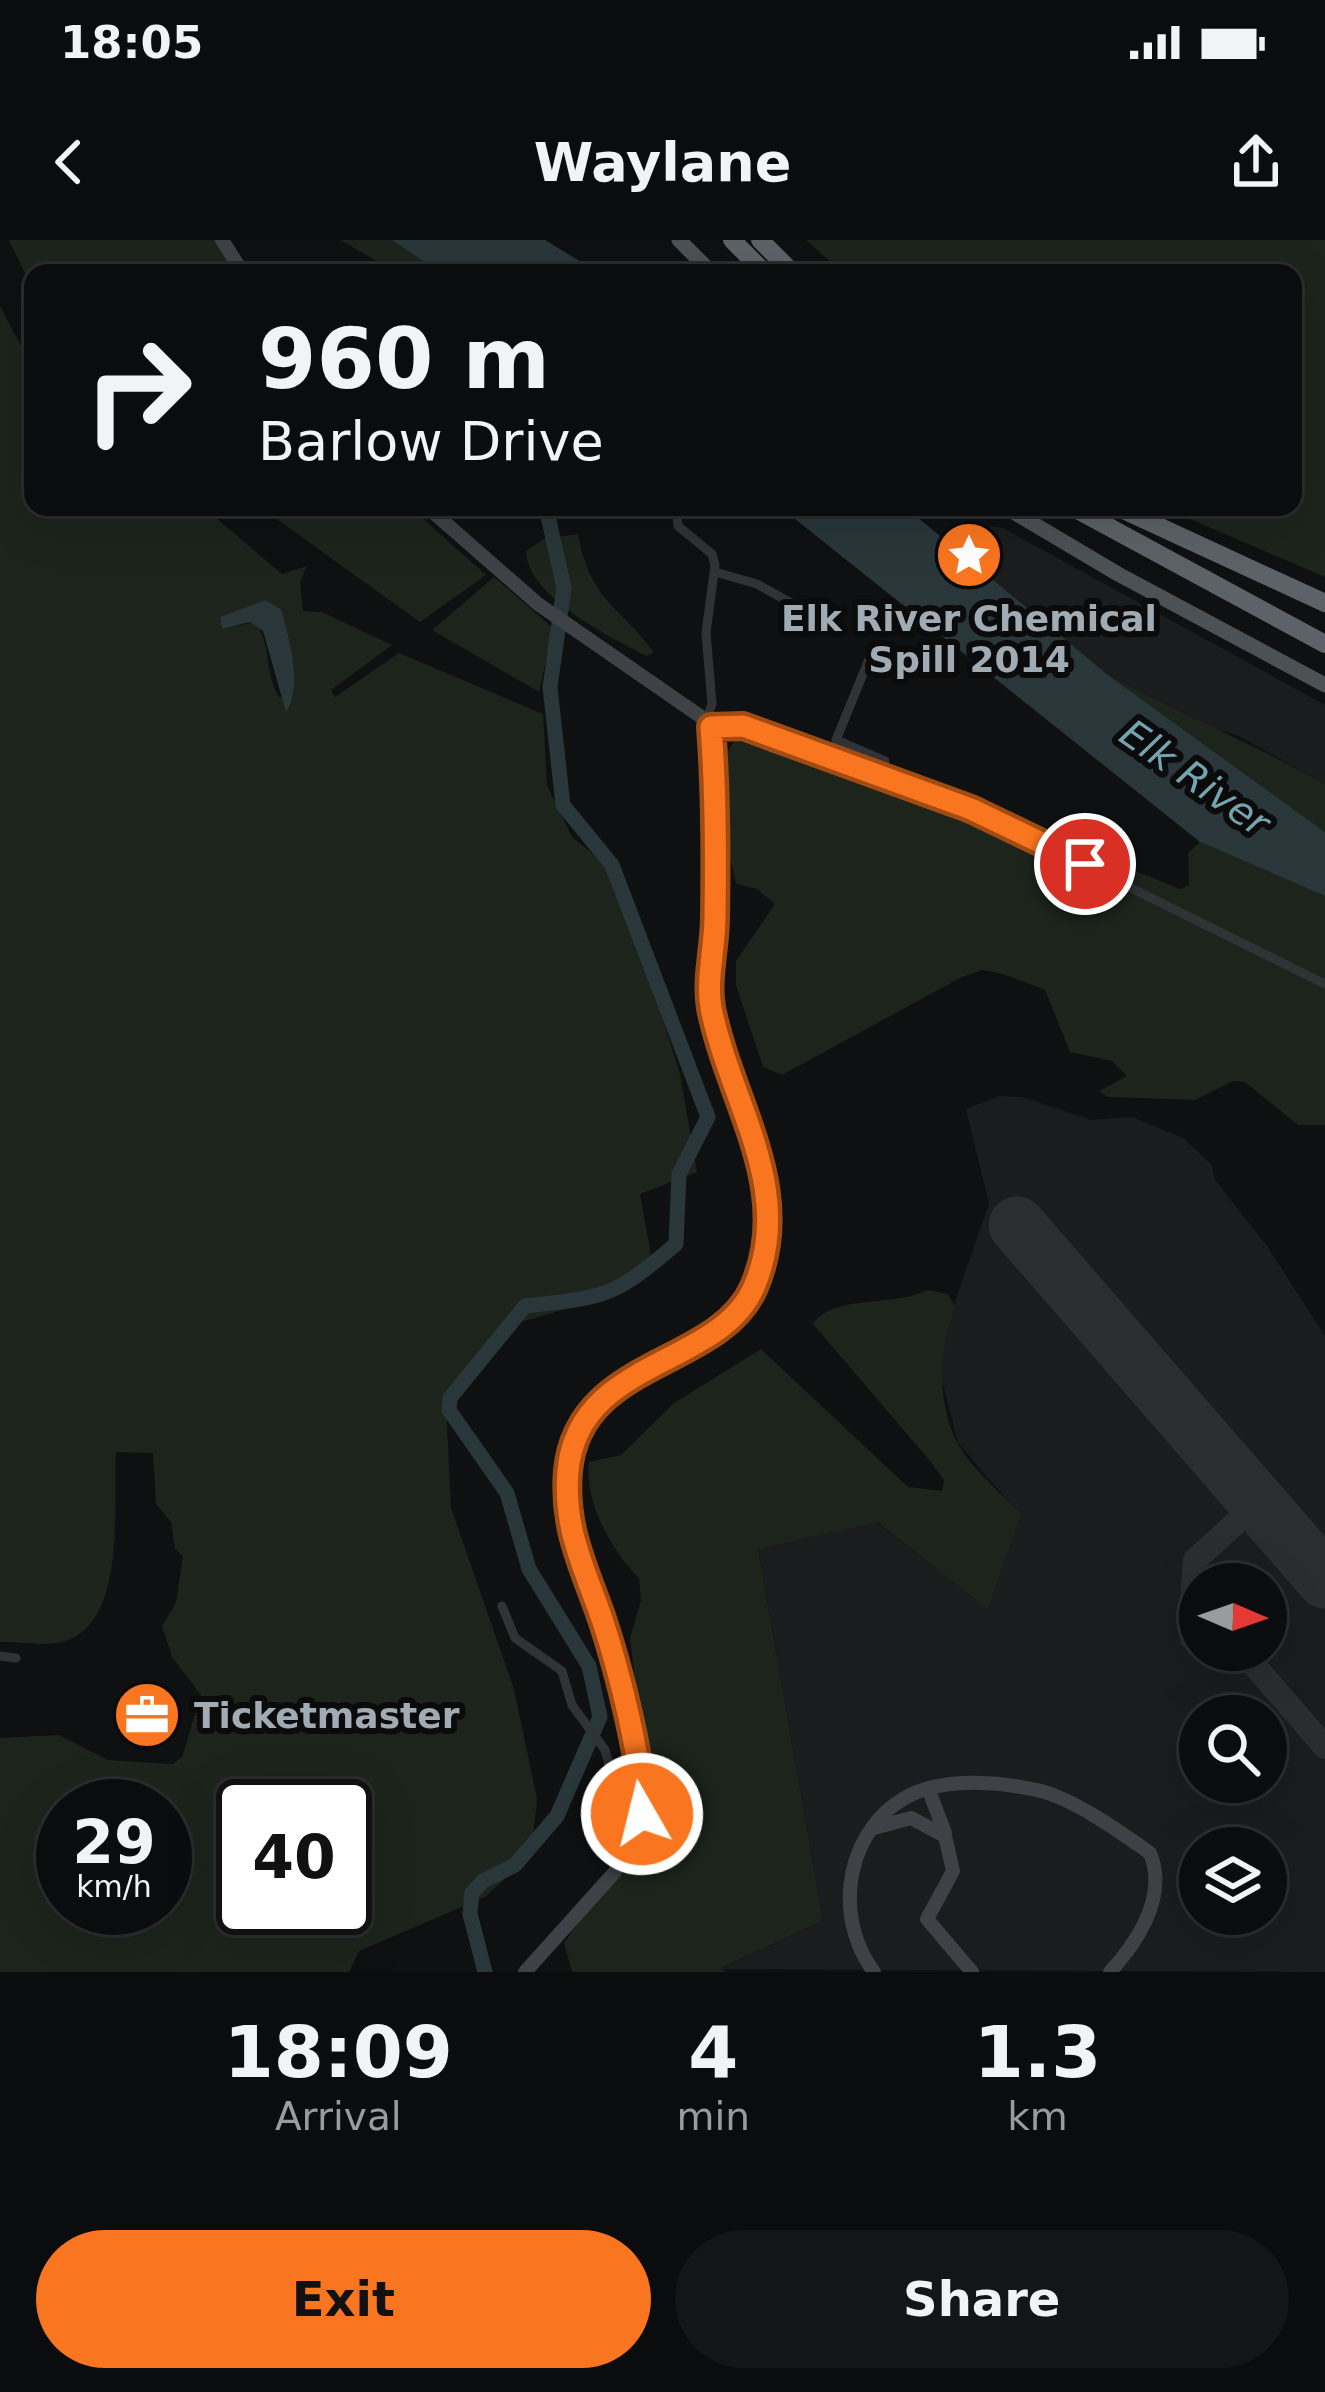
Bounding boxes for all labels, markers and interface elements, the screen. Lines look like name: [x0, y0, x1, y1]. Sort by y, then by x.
text: 18:05: [60, 16, 203, 69]
icon: back: [36, 129, 102, 195]
icon: share: [1223, 129, 1289, 195]
text: Waylane: [534, 131, 791, 194]
text: 960 m: [258, 310, 550, 408]
icon: right: [60, 312, 216, 468]
text: Barlow Drive: [258, 410, 604, 473]
place icon: Elk River Chemical Spill 2014: [934, 520, 1004, 590]
place label: Elk River Chemical Spill 2014: [781, 598, 1157, 680]
water label: Elk River: [1112, 710, 1281, 847]
pin: [1034, 813, 1136, 915]
icon: arrive: [1052, 831, 1118, 897]
north arrow: [1179, 1563, 1287, 1671]
map controls: [1179, 1563, 1287, 1935]
office icon: Ticketmaster: [112, 1680, 182, 1750]
place label: Ticketmaster: [194, 1695, 460, 1736]
button: search: [1179, 1695, 1287, 1803]
position arrow: [579, 1751, 705, 1877]
speed limit sign: 40: [216, 1779, 372, 1935]
text: 29: [72, 1807, 156, 1877]
button: layers: [1179, 1827, 1287, 1935]
text: km/h: [76, 1869, 152, 1904]
text: 18:09: [224, 2010, 453, 2094]
text: 4: [688, 2010, 738, 2094]
text: 1.3: [974, 2010, 1101, 2094]
text: Arrival: [275, 2094, 402, 2139]
text: min: [677, 2094, 750, 2139]
text: km: [1007, 2094, 1068, 2139]
button: Exit: [36, 2230, 651, 2368]
button: Share: [675, 2230, 1289, 2368]

